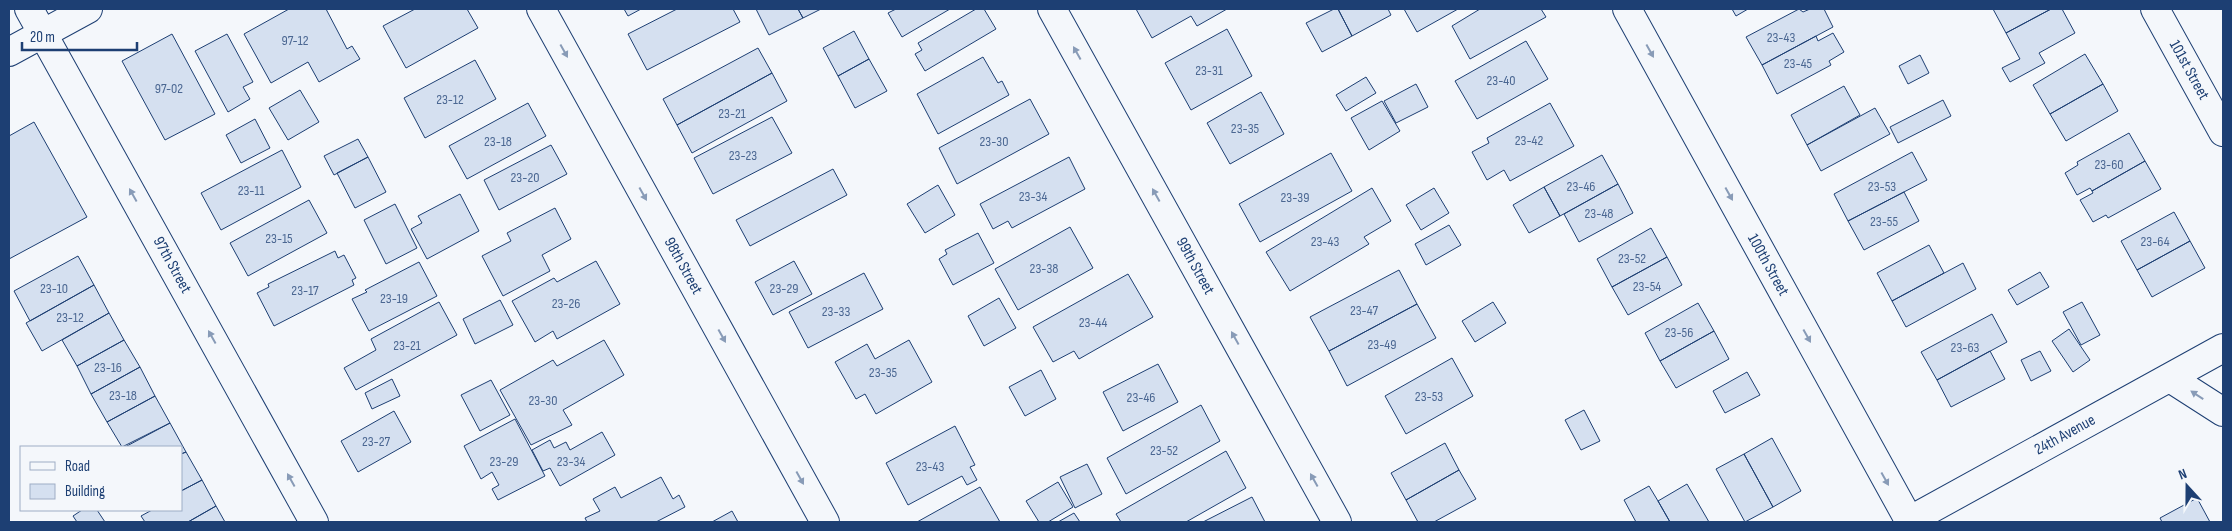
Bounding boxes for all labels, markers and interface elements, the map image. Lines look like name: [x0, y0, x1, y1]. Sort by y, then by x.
scale bar: [22, 20, 138, 52]
text: 20 m: [30, 28, 55, 47]
house number: 23-43: [1767, 29, 1795, 46]
house number: 97-12: [281, 32, 309, 49]
street label: 101st Street: [2165, 37, 2213, 103]
one-way arrow: [560, 45, 569, 58]
one-way arrow: [1646, 45, 1655, 58]
one-way arrow: [1073, 46, 1081, 61]
house number: 23-45: [1784, 55, 1813, 72]
house number: 23-31: [1195, 62, 1223, 79]
house number: 23-40: [1487, 72, 1515, 89]
house number: 97-02: [155, 80, 183, 97]
house number: 23-12: [436, 91, 464, 108]
house number: 23-21: [718, 105, 746, 122]
house number: 23-35: [1231, 120, 1260, 137]
house number: 23-42: [1515, 132, 1543, 149]
house number: 23-18: [484, 133, 512, 150]
house number: 23-30: [980, 133, 1008, 150]
house number: 23-23: [729, 147, 757, 164]
house number: 23-60: [2094, 156, 2124, 173]
house number: 23-20: [511, 169, 539, 186]
house number: 23-46: [1567, 178, 1595, 195]
house number: 23-53: [1868, 178, 1896, 195]
house number: 23-11: [238, 182, 264, 199]
one-way arrow: [639, 186, 647, 201]
one-way arrow: [1725, 186, 1733, 201]
one-way arrow: [129, 188, 137, 203]
house number: 23-34: [1019, 188, 1047, 205]
one-way arrow: [1152, 188, 1160, 203]
house number: 23-39: [1281, 189, 1309, 206]
house number: 23-48: [1585, 205, 1613, 222]
house number: 23-55: [1870, 213, 1898, 230]
house number: 23-15: [265, 230, 293, 247]
street label: 100th Street: [1743, 231, 1793, 299]
street label: 97th Street: [149, 233, 195, 297]
house number: 23-43: [1311, 233, 1339, 250]
house number: 23-64: [2140, 233, 2170, 250]
street label: 98th Street: [660, 234, 706, 298]
street label: 99th Street: [1172, 234, 1218, 298]
house number: 23-52: [1618, 250, 1646, 267]
house number: 23-38: [1030, 260, 1058, 277]
house number: 23-54: [1633, 278, 1661, 295]
house number: 23-10: [40, 280, 68, 297]
house number: 23-29: [770, 280, 798, 297]
house number: 23-17: [291, 282, 319, 299]
house number: 23-19: [380, 290, 408, 307]
house number: 23-26: [552, 295, 580, 312]
house number: 23-47: [1350, 302, 1378, 319]
house number: 23-33: [822, 303, 850, 320]
house number: 23-12: [56, 309, 84, 326]
house number: 23-44: [1079, 314, 1107, 331]
house number: 23-56: [1665, 324, 1693, 341]
one-way arrow: [717, 329, 726, 343]
one-way arrow: [1803, 329, 1812, 343]
one-way arrow: [208, 330, 216, 345]
one-way arrow: [1230, 331, 1239, 344]
house number: 23-49: [1368, 336, 1396, 353]
house number: 23-21: [393, 337, 421, 354]
house number: 23-63: [1951, 339, 1980, 356]
house number: 23-16: [94, 359, 122, 376]
house number: 23-35: [869, 364, 898, 381]
house number: 23-18: [109, 387, 137, 404]
house number: 23-53: [1415, 388, 1443, 405]
house number: 23-46: [1127, 389, 1155, 406]
one-way arrow: [2190, 390, 2204, 400]
house number: 23-30: [529, 392, 557, 409]
street label: 24th Avenue: [2031, 411, 2099, 459]
house number: 23-27: [362, 433, 390, 450]
house number: 23-52: [1150, 442, 1178, 459]
legend: [20, 446, 182, 511]
house number: 23-29: [490, 453, 518, 470]
house number: 23-34: [557, 453, 585, 470]
text: Road: [65, 457, 90, 476]
house number: 23-43: [916, 458, 944, 475]
north arrow: [2162, 461, 2212, 511]
text: N: [2176, 465, 2189, 484]
one-way arrow: [796, 471, 804, 485]
one-way arrow: [1881, 472, 1890, 485]
one-way arrow: [286, 473, 295, 486]
one-way arrow: [1309, 473, 1318, 486]
text: Building: [65, 482, 105, 501]

